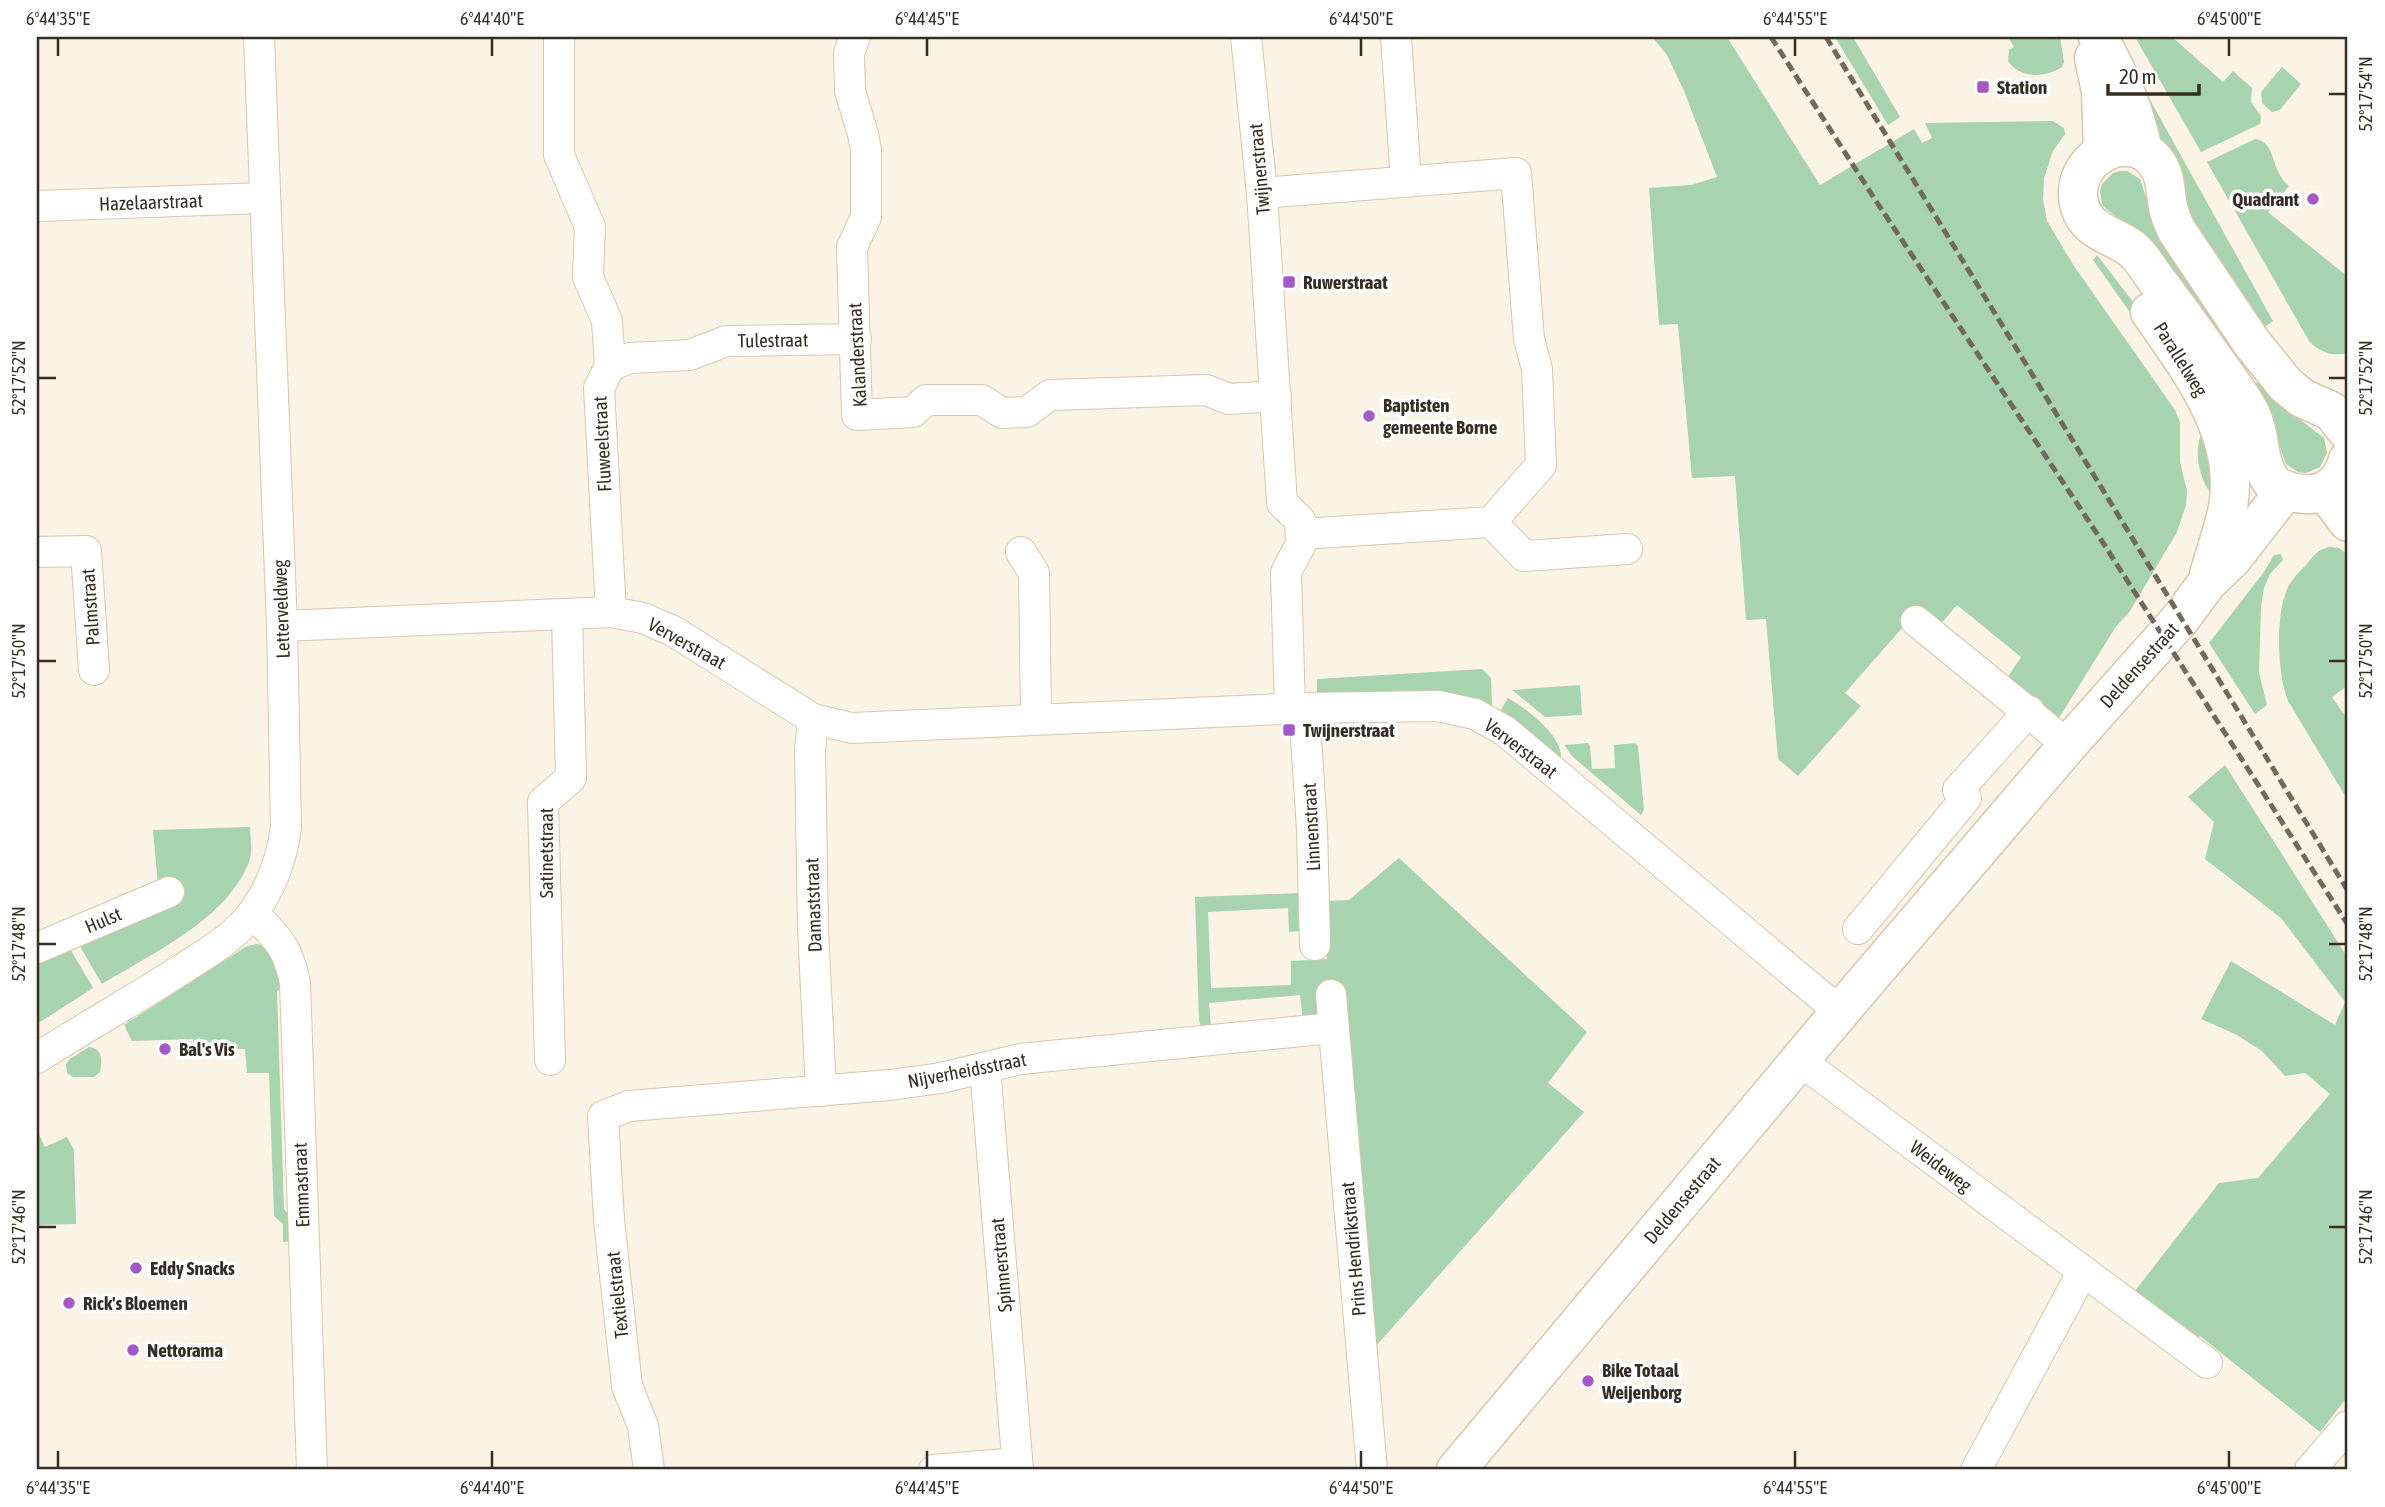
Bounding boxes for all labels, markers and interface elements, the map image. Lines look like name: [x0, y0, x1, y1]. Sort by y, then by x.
text: 6°44'35"E: [26, 8, 90, 29]
text: 6°44'40"E: [460, 8, 524, 29]
text: 6°44'45"E: [895, 8, 959, 29]
text: 6°44'50"E: [1329, 8, 1393, 29]
text: 6°44'55"E: [1763, 8, 1827, 29]
text: 6°45'00"E: [2197, 8, 2261, 29]
scale bar: [2108, 52, 2200, 96]
text: 52°17'54"N: [2355, 56, 2376, 132]
text: 20 m: [2119, 64, 2157, 88]
place label: Station: [1997, 76, 2047, 98]
marker: Station: [1975, 79, 1991, 95]
street label: Twijnerstraat: [1244, 122, 1274, 216]
place label: Quadrant: [2232, 188, 2300, 210]
street label: Hazelaarstraat: [99, 189, 203, 215]
marker: Quadrant: [2305, 191, 2321, 207]
place label: Ruwerstraat: [1303, 271, 1388, 293]
marker: Ruwerstraat: [1281, 274, 1297, 290]
street label: Kalanderstraat: [843, 302, 871, 408]
street label: Parallelweg: [2150, 318, 2213, 401]
street label: Tulestraat: [738, 328, 808, 352]
text: 52°17'52"N: [8, 340, 29, 416]
text: 52°17'52"N: [2355, 340, 2376, 416]
place label: Baptisten gemeente Borne: [1383, 394, 1498, 438]
street label: Fluweelstraat: [589, 396, 615, 492]
marker: Baptisten gemeente Borne: [1361, 408, 1377, 424]
street label: Letterveldweg: [268, 558, 294, 659]
street label: Palmstraat: [76, 568, 104, 646]
street label: Ververstraat: [644, 613, 730, 673]
street label: Deldensestraat: [2095, 618, 2183, 712]
text: 52°17'50"N: [8, 623, 29, 699]
text: 52°17'50"N: [2355, 623, 2376, 699]
street label: Ververstraat: [1480, 714, 1562, 782]
place label: Twijnerstraat: [1303, 719, 1395, 741]
marker: Twijnerstraat: [1281, 722, 1297, 738]
street label: Linnenstraat: [1298, 782, 1324, 872]
street label: Satinetstraat: [535, 808, 557, 898]
street label: Damaststraat: [800, 857, 826, 953]
street label: Hulst: [81, 903, 125, 937]
text: 52°17'48"N: [8, 906, 29, 982]
text: 52°17'48"N: [2355, 906, 2376, 982]
place label: Bal's Vis: [179, 1038, 235, 1060]
marker: Bal's Vis: [157, 1041, 173, 1057]
street label: Nijverheidsstraat: [906, 1048, 1028, 1092]
street label: Weideweg: [1906, 1136, 1977, 1197]
street label: Emmastraat: [289, 1142, 313, 1228]
street label: Deldensestraat: [1639, 1152, 1725, 1248]
street label: Prins Hendrikstraat: [1336, 1181, 1370, 1317]
text: 52°17'46"N: [8, 1189, 29, 1265]
text: 52°17'46"N: [2355, 1189, 2376, 1265]
street label: Spinnerstraat: [986, 1217, 1016, 1313]
street label: Textielstraat: [601, 1250, 633, 1340]
place label: Eddy Snacks: [150, 1257, 235, 1279]
marker: Eddy Snacks: [128, 1260, 144, 1276]
place label: Rick's Bloemen: [83, 1292, 188, 1314]
marker: Rick's Bloemen: [61, 1295, 77, 1311]
place label: Nettorama: [147, 1339, 223, 1361]
marker: Nettorama: [125, 1342, 141, 1358]
place label: Bike Totaal Weijenborg: [1601, 1359, 1682, 1403]
marker: Bike Totaal Weijenborg: [1580, 1373, 1596, 1389]
text: 6°44'35"E: [26, 1477, 90, 1498]
text: 6°44'40"E: [460, 1477, 524, 1498]
text: 6°44'45"E: [895, 1477, 959, 1498]
text: 6°44'50"E: [1329, 1477, 1393, 1498]
text: 6°44'55"E: [1763, 1477, 1827, 1498]
text: 6°45'00"E: [2197, 1477, 2261, 1498]

